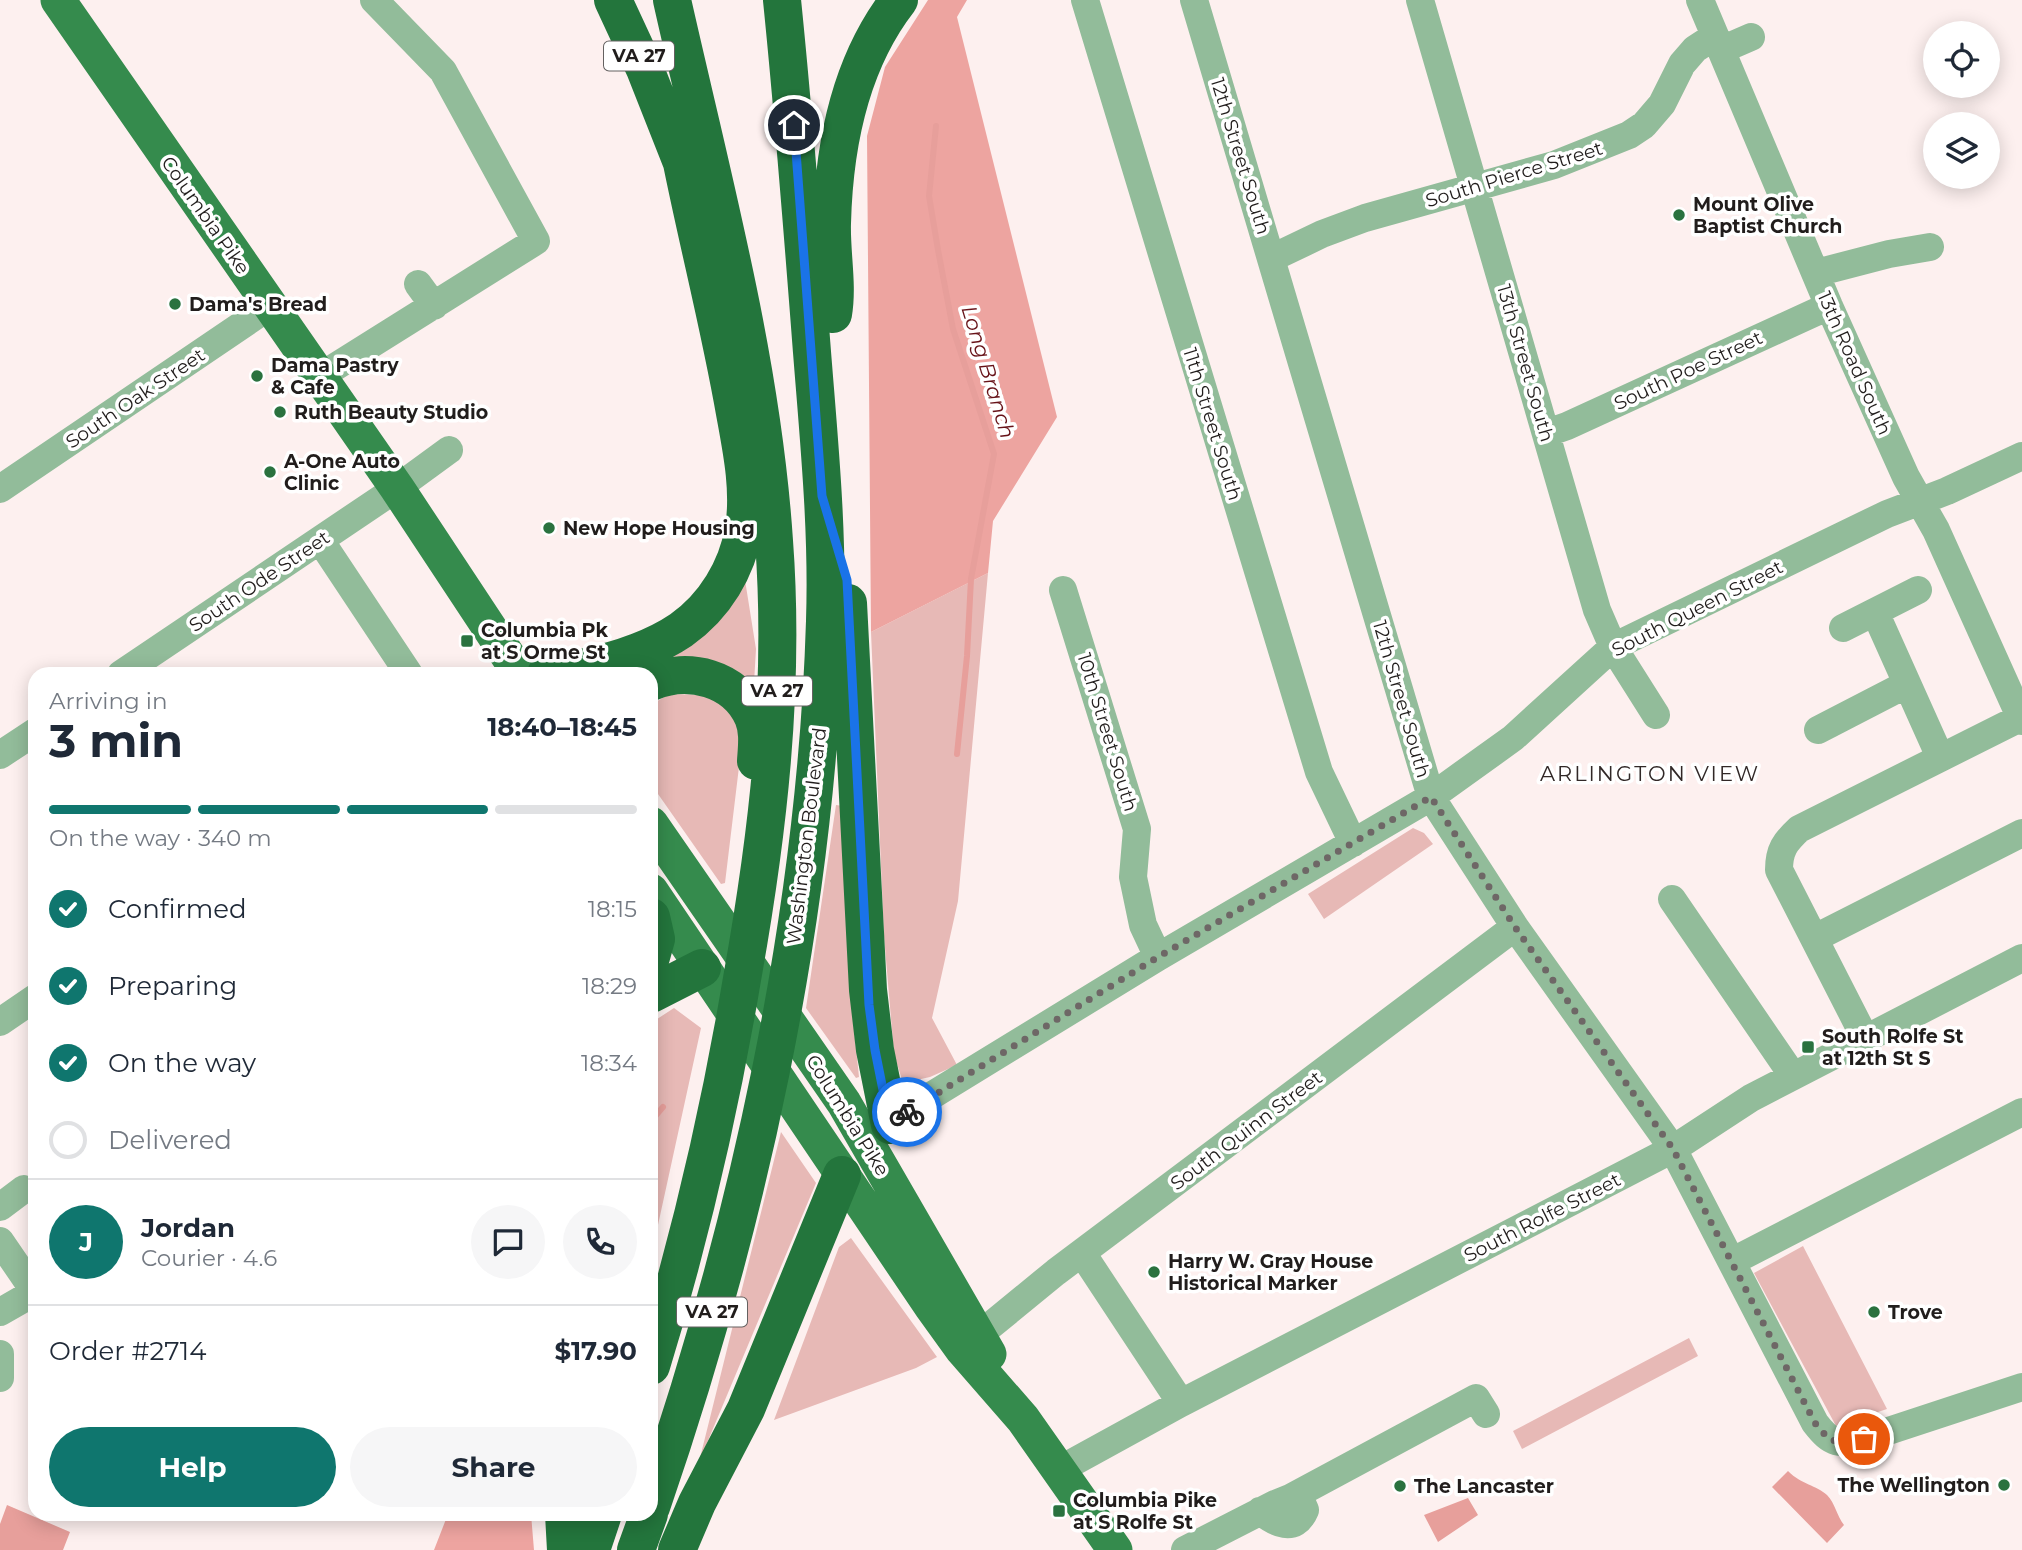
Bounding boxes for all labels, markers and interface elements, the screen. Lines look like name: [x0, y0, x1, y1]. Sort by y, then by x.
map controls: [1923, 21, 2000, 189]
button: locate: [1923, 21, 2000, 98]
road number: VA 27: [604, 42, 674, 70]
street label: 12th Street South: [1206, 75, 1275, 237]
pin: [764, 95, 824, 155]
icon: home: [775, 106, 813, 144]
button: layers: [1923, 112, 2000, 189]
street label: South Pierce Street: [1423, 137, 1606, 212]
street label: Columbia Pike: [156, 152, 255, 279]
place label: Mount Olive Baptist Church: [1693, 193, 1842, 238]
marker: Mount Olive Baptist Church: [1671, 207, 1687, 223]
street label: 13th Street South: [1492, 282, 1559, 444]
street label: 13th Road South: [1813, 288, 1897, 439]
place label: Dama's Bread: [189, 293, 327, 316]
marker: Dama's Bread: [167, 296, 183, 312]
water label: Long Branch: [956, 302, 1021, 441]
street label: South Poe Street: [1610, 326, 1766, 415]
street label: South Oak Street: [61, 343, 209, 453]
street label: 11th Street South: [1178, 345, 1247, 503]
place label: Dama Pastry & Cafe: [271, 354, 399, 399]
marker: Dama Pastry & Cafe: [249, 368, 265, 384]
place label: Ruth Beauty Studio: [294, 401, 488, 424]
marker: Ruth Beauty Studio: [272, 404, 288, 420]
place label: A-One Auto Clinic: [283, 450, 400, 495]
marker: A-One Auto Clinic: [262, 464, 278, 480]
place label: New Hope Housing: [563, 517, 755, 540]
marker: New Hope Housing: [541, 520, 557, 536]
street label: South Ode Street: [185, 526, 334, 637]
street label: South Queen Street: [1608, 555, 1787, 662]
street label: 12th Street South: [1368, 618, 1435, 780]
place label: Columbia Pk at S Orme St: [481, 619, 608, 664]
marker: Columbia Pk at S Orme St: [459, 633, 475, 649]
street label: 10th Street South: [1072, 650, 1143, 814]
road number: VA 27: [742, 676, 812, 706]
text: Arriving in: [49, 687, 168, 715]
text: 18:40–18:45: [487, 711, 637, 743]
text: 3 min: [49, 712, 183, 769]
street label: Washington Boulevard: [782, 726, 831, 946]
district label: ARLINGTON VIEW: [1540, 761, 1760, 786]
text: On the way · 340 m: [49, 824, 272, 852]
icon: check: [49, 890, 87, 928]
text: Confirmed: [108, 893, 247, 925]
text: 18:15: [588, 895, 637, 923]
icon: check: [49, 967, 87, 1005]
text: Preparing: [108, 970, 237, 1002]
text: 18:29: [582, 972, 637, 1000]
place label: South Rolfe St at 12th St S: [1822, 1025, 1964, 1070]
marker: South Rolfe St at 12th St S: [1800, 1039, 1816, 1055]
icon: check: [49, 1044, 87, 1082]
text: On the way: [108, 1047, 256, 1079]
text: 18:34: [581, 1049, 637, 1077]
street label: Columbia Pike: [801, 1050, 894, 1180]
street label: South Quinn Street: [1166, 1066, 1327, 1195]
courier: [872, 1077, 942, 1147]
icon: bike: [888, 1093, 926, 1131]
text: Delivered: [108, 1124, 232, 1156]
street label: South Rolfe Street: [1460, 1168, 1625, 1267]
button: chat: [471, 1205, 545, 1279]
button: phone: [563, 1205, 637, 1279]
text: Jordan: [141, 1212, 235, 1244]
text: J: [79, 1226, 93, 1258]
text: Courier · 4.6: [141, 1244, 277, 1272]
place label: Harry W. Gray House Historical Marker: [1168, 1250, 1373, 1295]
marker: Harry W. Gray House Historical Marker: [1146, 1264, 1162, 1280]
road number: VA 27: [677, 1297, 747, 1326]
place label: Trove: [1888, 1301, 1943, 1324]
marker: Trove: [1866, 1304, 1882, 1320]
text: Order #2714: [49, 1335, 206, 1367]
text: $17.90: [555, 1335, 637, 1367]
pin: [1834, 1409, 1894, 1469]
icon: bag: [1845, 1420, 1883, 1458]
button: Help: [49, 1427, 336, 1507]
button: Share: [350, 1427, 637, 1507]
place label: The Wellington: [1837, 1474, 1990, 1497]
place label: The Lancaster: [1414, 1475, 1554, 1498]
marker: The Wellington: [1996, 1477, 2012, 1493]
marker: The Lancaster: [1392, 1478, 1408, 1494]
place label: Columbia Pike at S Rolfe St: [1073, 1489, 1217, 1534]
marker: Columbia Pike at S Rolfe St: [1051, 1503, 1067, 1519]

